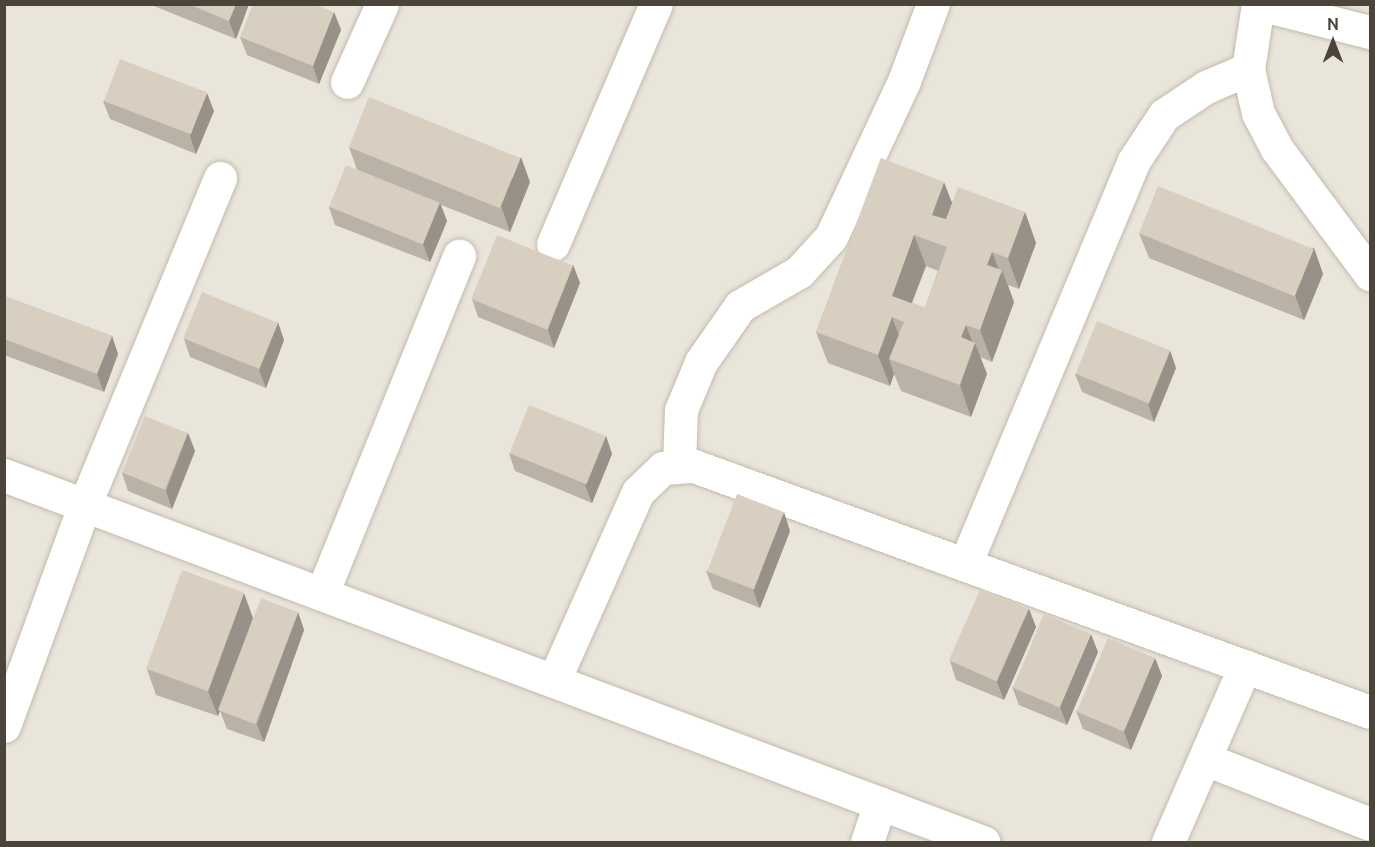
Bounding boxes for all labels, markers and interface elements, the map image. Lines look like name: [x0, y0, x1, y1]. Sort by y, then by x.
north arrow: [1303, 12, 1363, 72]
text: N: [1327, 15, 1339, 33]

